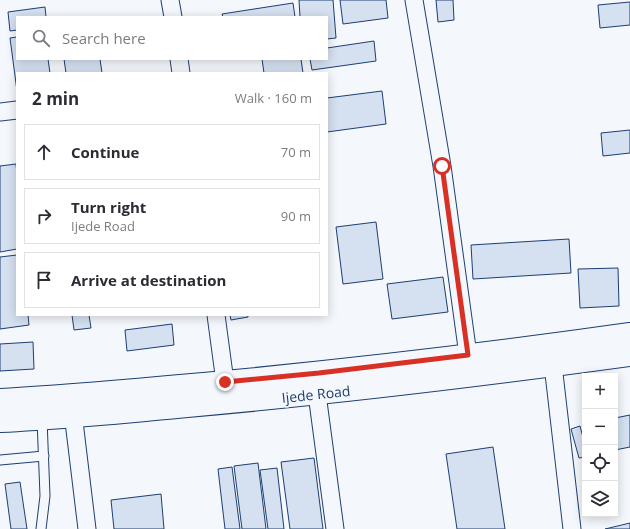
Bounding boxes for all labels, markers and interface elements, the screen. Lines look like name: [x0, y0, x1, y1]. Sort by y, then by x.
search box: [16, 16, 328, 60]
icon: search: [30, 27, 52, 49]
text: Search here: [62, 28, 146, 48]
text: 2 min: [32, 87, 79, 110]
text: Walk · 160 m: [235, 89, 312, 107]
icon: ahead: [33, 141, 55, 163]
text: Continue: [71, 142, 139, 162]
text: 70 m: [281, 143, 311, 161]
route start: [433, 157, 451, 175]
text: Turn right: [71, 197, 146, 217]
icon: right: [33, 205, 55, 227]
text: 90 m: [281, 207, 311, 225]
text: Ijede Road: [71, 217, 135, 235]
icon: arrive: [33, 269, 55, 291]
text: Arrive at destination: [71, 270, 226, 290]
route end: [216, 373, 234, 391]
map controls: [582, 373, 618, 517]
button: +: [582, 373, 618, 409]
street label: Ijede Road: [281, 381, 351, 407]
button: −: [582, 409, 618, 445]
button: locate: [582, 445, 618, 481]
button: layers: [582, 481, 618, 517]

